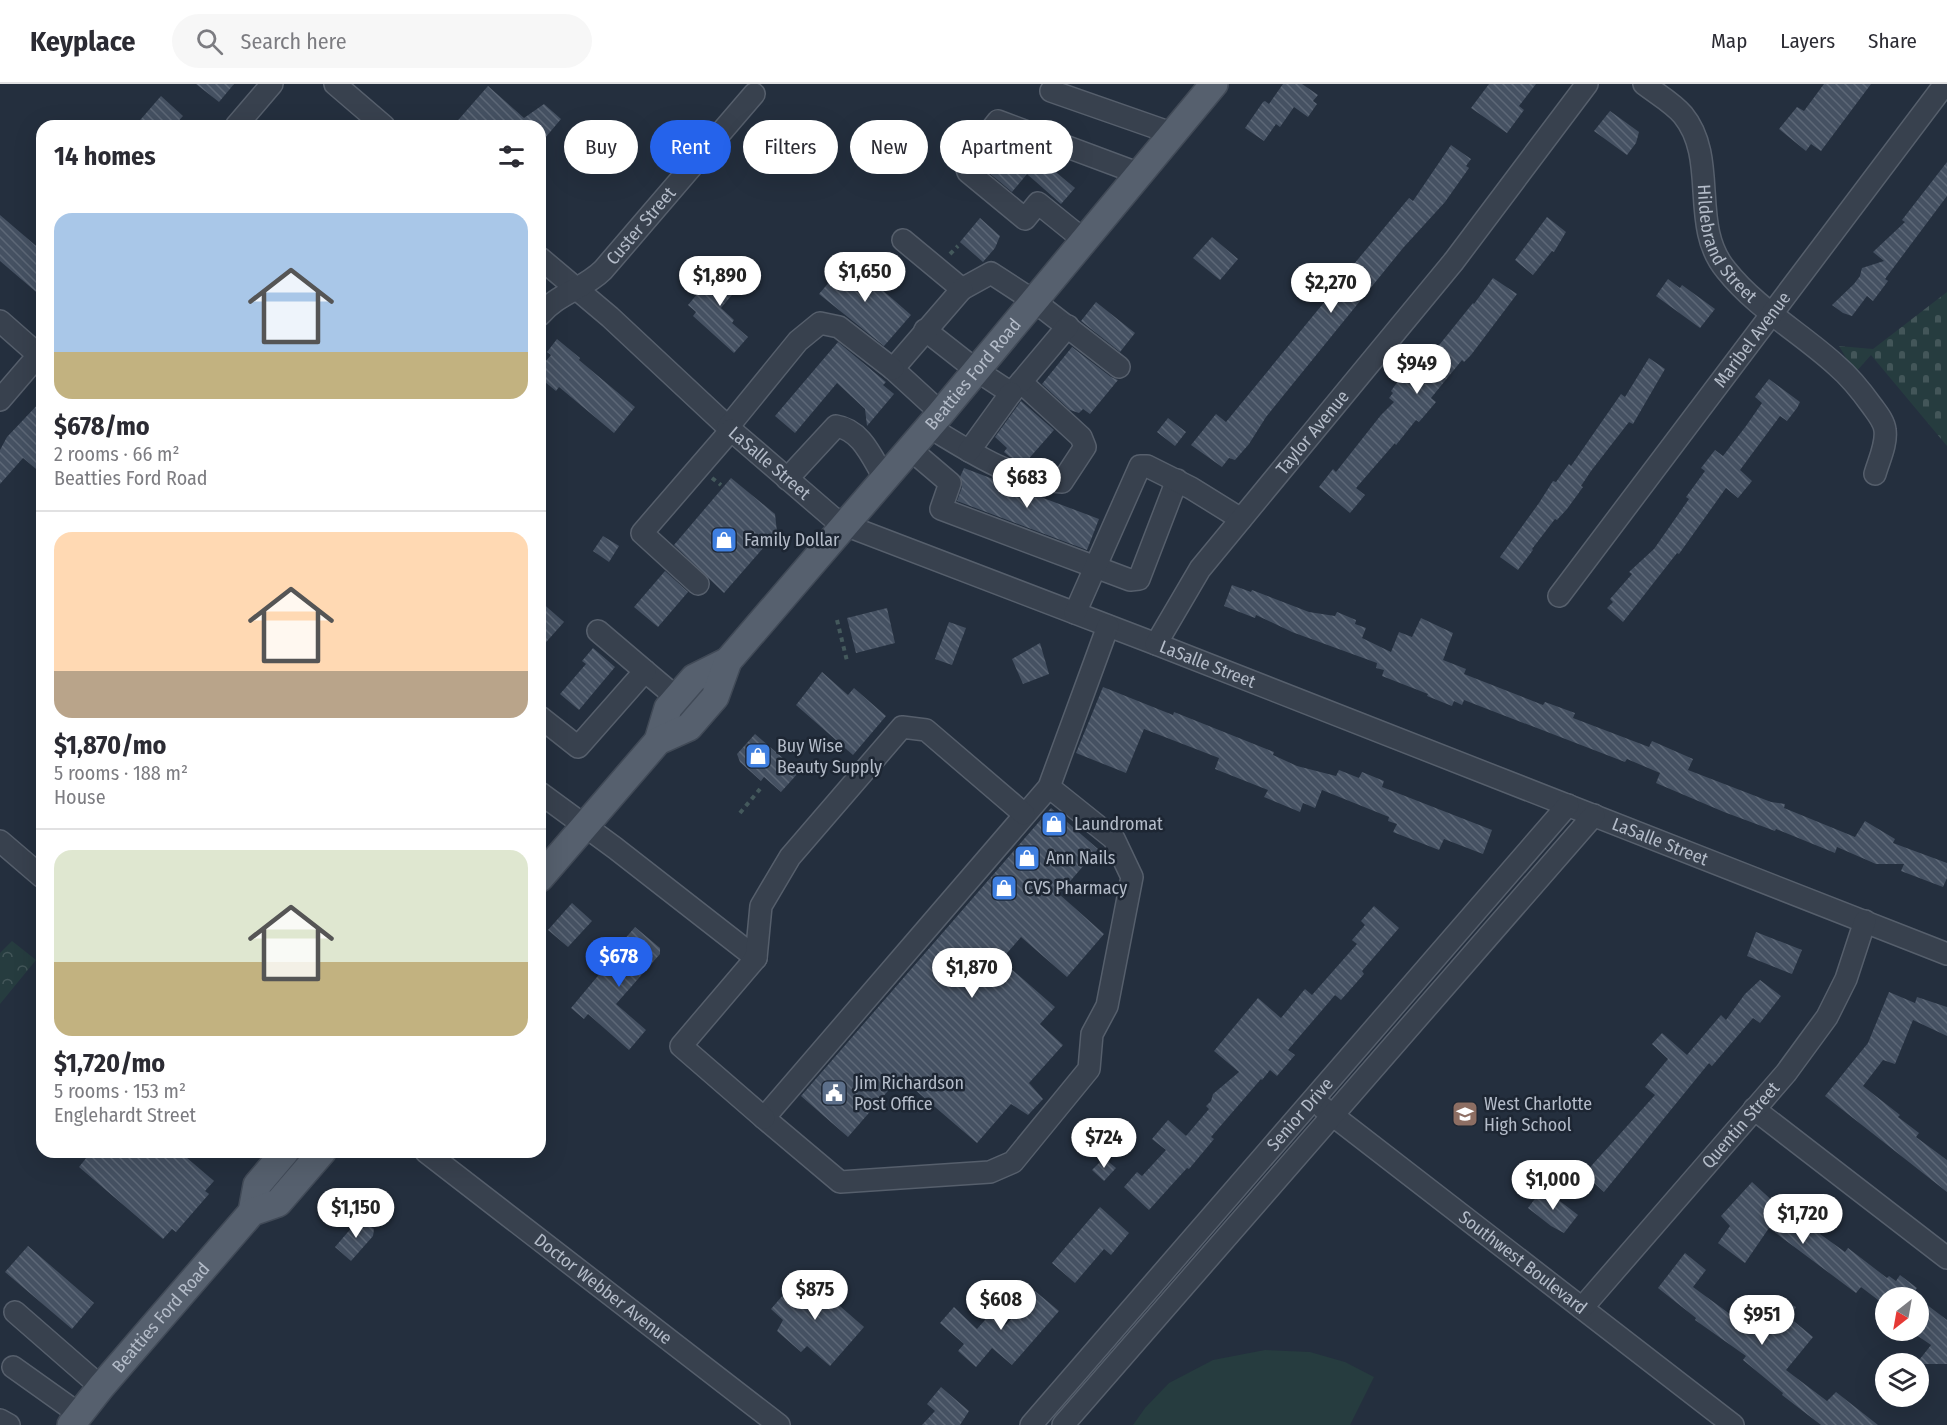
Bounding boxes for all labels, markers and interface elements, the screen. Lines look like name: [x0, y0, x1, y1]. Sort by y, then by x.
search box: [172, 14, 592, 68]
text: Keyplace: [30, 25, 136, 58]
icon: search: [193, 25, 226, 58]
text: Search here: [241, 28, 347, 55]
text: Map: [1711, 28, 1747, 54]
text: Layers: [1780, 28, 1835, 54]
text: Share: [1868, 28, 1917, 54]
chip: Buy: [564, 120, 638, 174]
chip: Rent: [650, 120, 731, 174]
chip: Filters: [743, 120, 838, 174]
chip: New: [850, 120, 928, 174]
chip: Apartment: [940, 120, 1073, 174]
icon: filters: [495, 140, 528, 173]
text: 14 homes: [54, 141, 156, 172]
street label: Custer Street: [602, 182, 680, 269]
street label: Hildebrand Street: [1693, 184, 1762, 307]
icon: home: [237, 252, 345, 360]
pin: $1,650: [816, 252, 914, 303]
pin: $1,890: [671, 256, 769, 307]
text: $1,650: [838, 259, 892, 283]
text: $1,890: [693, 263, 747, 287]
pin: $2,270: [1282, 263, 1380, 314]
text: $2,270: [1305, 270, 1357, 294]
street label: Maribel Avenue: [1709, 287, 1795, 392]
street label: Beatties Ford Road: [920, 314, 1026, 434]
pin: $949: [1381, 344, 1453, 395]
text: $949: [1397, 351, 1437, 375]
street label: Taylor Avenue: [1271, 386, 1354, 479]
text: $678/mo: [54, 411, 150, 442]
street label: LaSalle Street: [724, 422, 815, 505]
text: 2 rooms · 66 m²: [54, 442, 180, 466]
pin: $683: [991, 458, 1063, 509]
text: $683: [1007, 465, 1047, 489]
text: Beatties Ford Road: [54, 466, 208, 490]
shop icon: Family Dollar: [709, 525, 739, 555]
place label: Family Dollar: [744, 529, 840, 551]
icon: home: [237, 571, 345, 679]
street label: LaSalle Street: [1156, 635, 1259, 693]
text: $1,870/mo: [54, 730, 166, 761]
place label: Buy Wise Beauty Supply: [777, 735, 882, 778]
shop icon: Buy Wise Beauty Supply: [743, 741, 773, 771]
text: 5 rooms · 188 m²: [54, 761, 188, 785]
text: House: [54, 785, 106, 809]
shop icon: Laundromat: [1039, 809, 1069, 839]
place label: Laundromat: [1074, 813, 1163, 835]
street label: LaSalle Street: [1609, 813, 1711, 870]
shop icon: Ann Nails: [1012, 843, 1042, 873]
place label: Ann Nails: [1046, 847, 1116, 869]
shop icon: CVS Pharmacy: [989, 873, 1019, 903]
place label: CVS Pharmacy: [1024, 877, 1127, 899]
icon: home: [237, 889, 345, 997]
pin: $678: [583, 937, 655, 988]
text: $678: [600, 944, 638, 968]
pin: $1,870: [923, 948, 1021, 999]
text: $1,870: [946, 955, 998, 979]
text: $1,720/mo: [54, 1048, 165, 1079]
place label: Jim Richardson Post Office: [854, 1072, 964, 1115]
street label: Senior Drive: [1262, 1073, 1338, 1156]
street label: Quentin Street: [1697, 1077, 1784, 1173]
public building icon: Jim Richardson Post Office: [819, 1078, 849, 1108]
text: 5 rooms · 153 m²: [54, 1079, 186, 1103]
place label: West Charlotte High School: [1484, 1093, 1592, 1136]
school or university icon: West Charlotte High School: [1450, 1099, 1480, 1129]
text: Englehardt Street: [54, 1103, 196, 1127]
pin: $724: [1068, 1118, 1140, 1169]
text: $724: [1085, 1125, 1123, 1149]
pin: $1,000: [1504, 1160, 1602, 1211]
text: $1,000: [1526, 1167, 1580, 1191]
pin: $1,150: [307, 1188, 405, 1239]
pin: $1,720: [1754, 1194, 1852, 1245]
text: $1,150: [331, 1195, 381, 1219]
text: $1,720: [1778, 1201, 1828, 1225]
street label: Southwest Boulevard: [1454, 1206, 1591, 1319]
street label: Doctor Webber Avenue: [530, 1229, 677, 1349]
street label: Beatties Ford Road: [107, 1258, 214, 1377]
pin: $875: [779, 1270, 851, 1321]
text: $875: [796, 1277, 834, 1301]
pin: $608: [965, 1280, 1037, 1331]
text: $608: [980, 1287, 1022, 1311]
north arrow: [1875, 1287, 1929, 1341]
map controls: [1875, 1287, 1929, 1407]
pin: $951: [1726, 1295, 1798, 1346]
text: $951: [1743, 1302, 1781, 1326]
button: layers: [1875, 1353, 1929, 1407]

